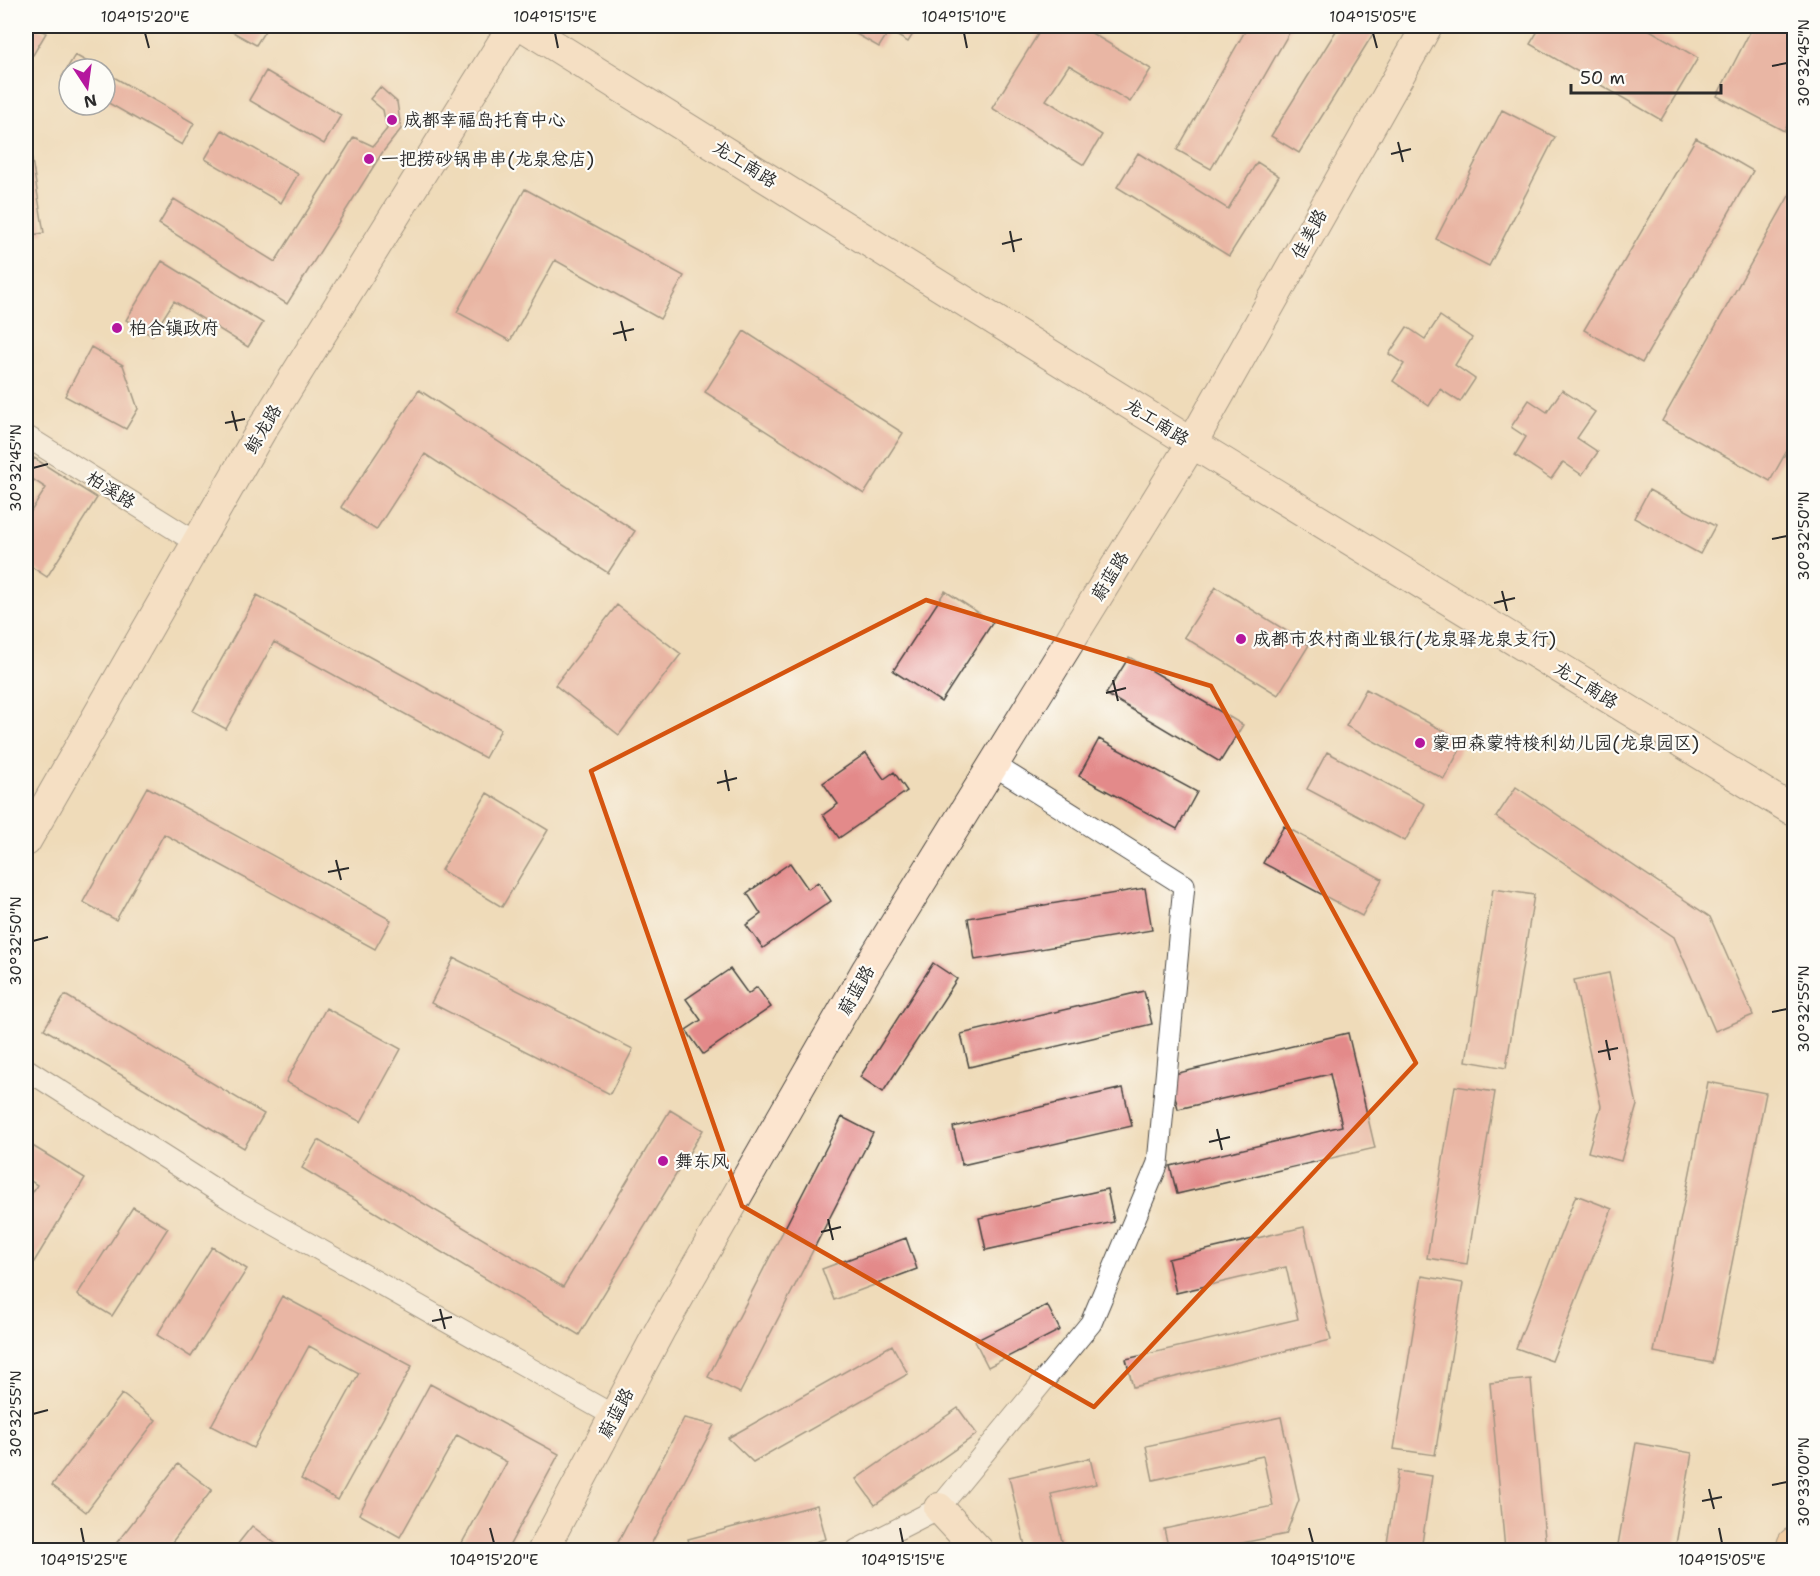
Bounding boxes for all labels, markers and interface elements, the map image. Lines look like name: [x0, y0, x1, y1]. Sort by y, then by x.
text: 104°15'20"E: [101, 7, 189, 27]
text: 104°15'15"E: [513, 7, 597, 27]
text: 104°15'10"E: [922, 7, 1007, 27]
text: 104°15'05"E: [1329, 7, 1417, 27]
text: 30°32'45"N: [1794, 19, 1814, 107]
north arrow: [57, 57, 117, 117]
scale bar: [1571, 57, 1721, 95]
text: 50 m: [1580, 66, 1625, 90]
text: N: [82, 89, 99, 113]
place label: 成都幸福岛托育中心: [404, 108, 566, 132]
marker: 成都幸福岛托育中心: [385, 113, 399, 127]
street label: 龙工南路: [708, 135, 782, 193]
place label: 一把捞砂锅串串(龙泉总店): [381, 147, 594, 171]
marker: 一把捞砂锅串串(龙泉总店): [362, 152, 376, 166]
street label: 佳美路: [1285, 205, 1333, 263]
place label: 柏合镇政府: [129, 316, 219, 340]
marker: 柏合镇政府: [110, 321, 124, 335]
street label: 龙工南路: [1120, 393, 1194, 451]
street label: 鲸龙路: [239, 400, 287, 458]
text: 30°32'45"N: [6, 424, 26, 512]
street label: 柏溪路: [82, 466, 140, 514]
text: 30°32'50"N: [1794, 491, 1814, 581]
street label: 蔚蓝路: [1086, 547, 1134, 605]
place label: 成都市农村商业银行(龙泉驿龙泉支行): [1253, 627, 1556, 651]
marker: 成都市农村商业银行(龙泉驿龙泉支行): [1234, 632, 1248, 646]
street label: 龙工南路: [1549, 656, 1623, 714]
place label: 蒙田森蒙特梭利幼儿园(龙泉园区): [1432, 731, 1699, 755]
marker: 蒙田森蒙特梭利幼儿园(龙泉园区): [1413, 736, 1427, 750]
text: 30°32'50"N: [6, 896, 26, 986]
street label: 蔚蓝路: [832, 961, 880, 1019]
text: 30°32'55"N: [1794, 965, 1814, 1053]
place label: 舞东风: [675, 1149, 729, 1173]
marker: 舞东风: [656, 1154, 670, 1168]
text: 30°32'55"N: [6, 1370, 26, 1458]
street label: 蔚蓝路: [593, 1384, 639, 1442]
text: 30°33'00"N: [1794, 1437, 1814, 1527]
text: 104°15'25"E: [40, 1550, 128, 1570]
text: 104°15'20"E: [450, 1550, 538, 1570]
text: 104°15'15"E: [861, 1550, 945, 1570]
text: 104°15'10"E: [1271, 1550, 1356, 1570]
text: 104°15'05"E: [1678, 1550, 1766, 1570]

